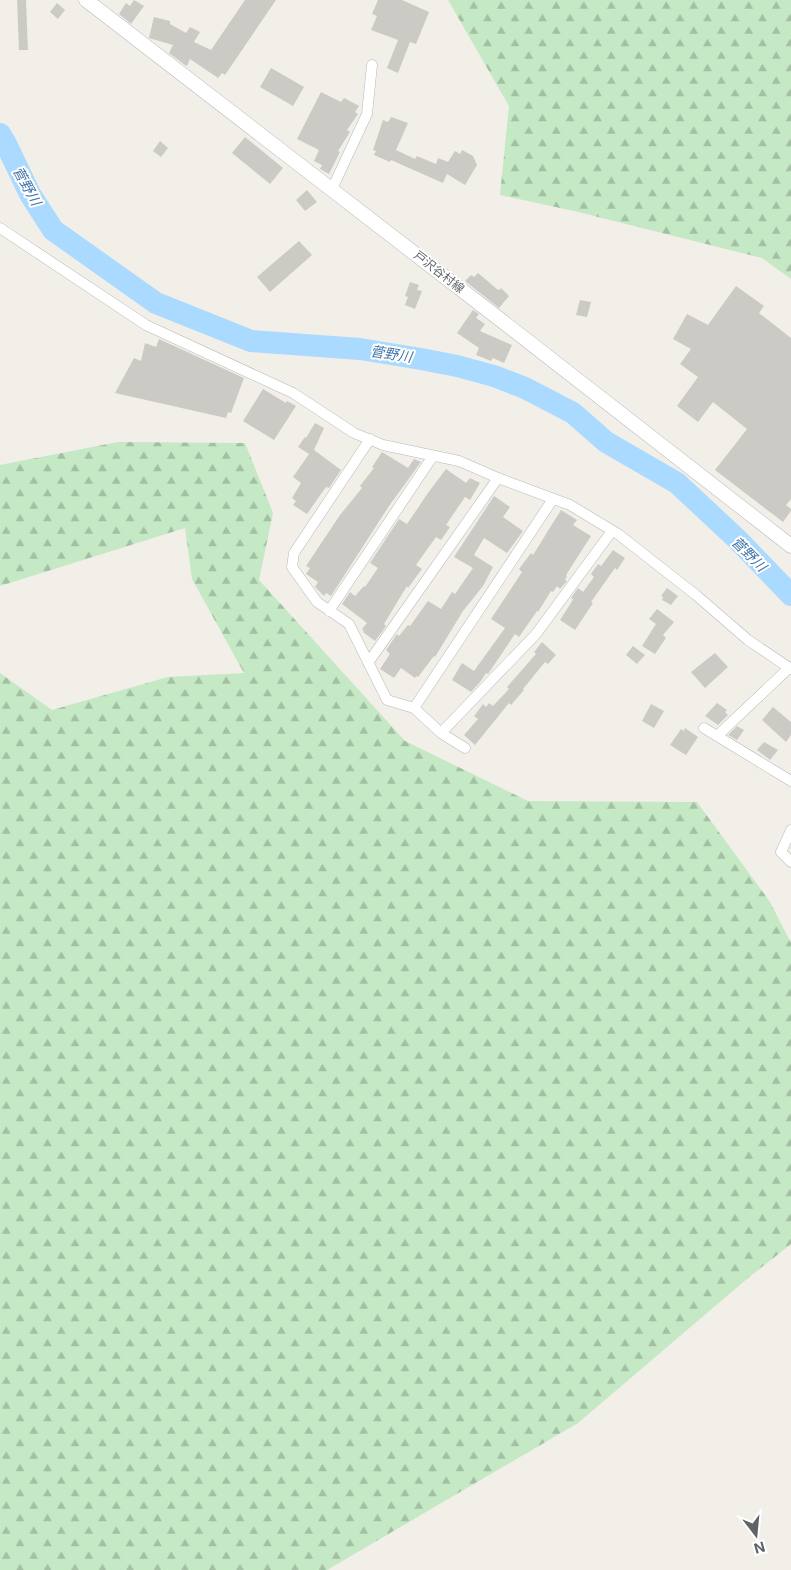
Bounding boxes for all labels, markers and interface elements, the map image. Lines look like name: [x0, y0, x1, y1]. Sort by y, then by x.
water label: 菅野川: [10, 163, 46, 210]
street label: 戸沢谷村線: [411, 247, 468, 296]
water label: 菅野川: [369, 342, 415, 365]
water label: 菅野川: [728, 533, 772, 576]
north arrow: [731, 1510, 781, 1560]
text: N: [752, 1538, 767, 1558]

